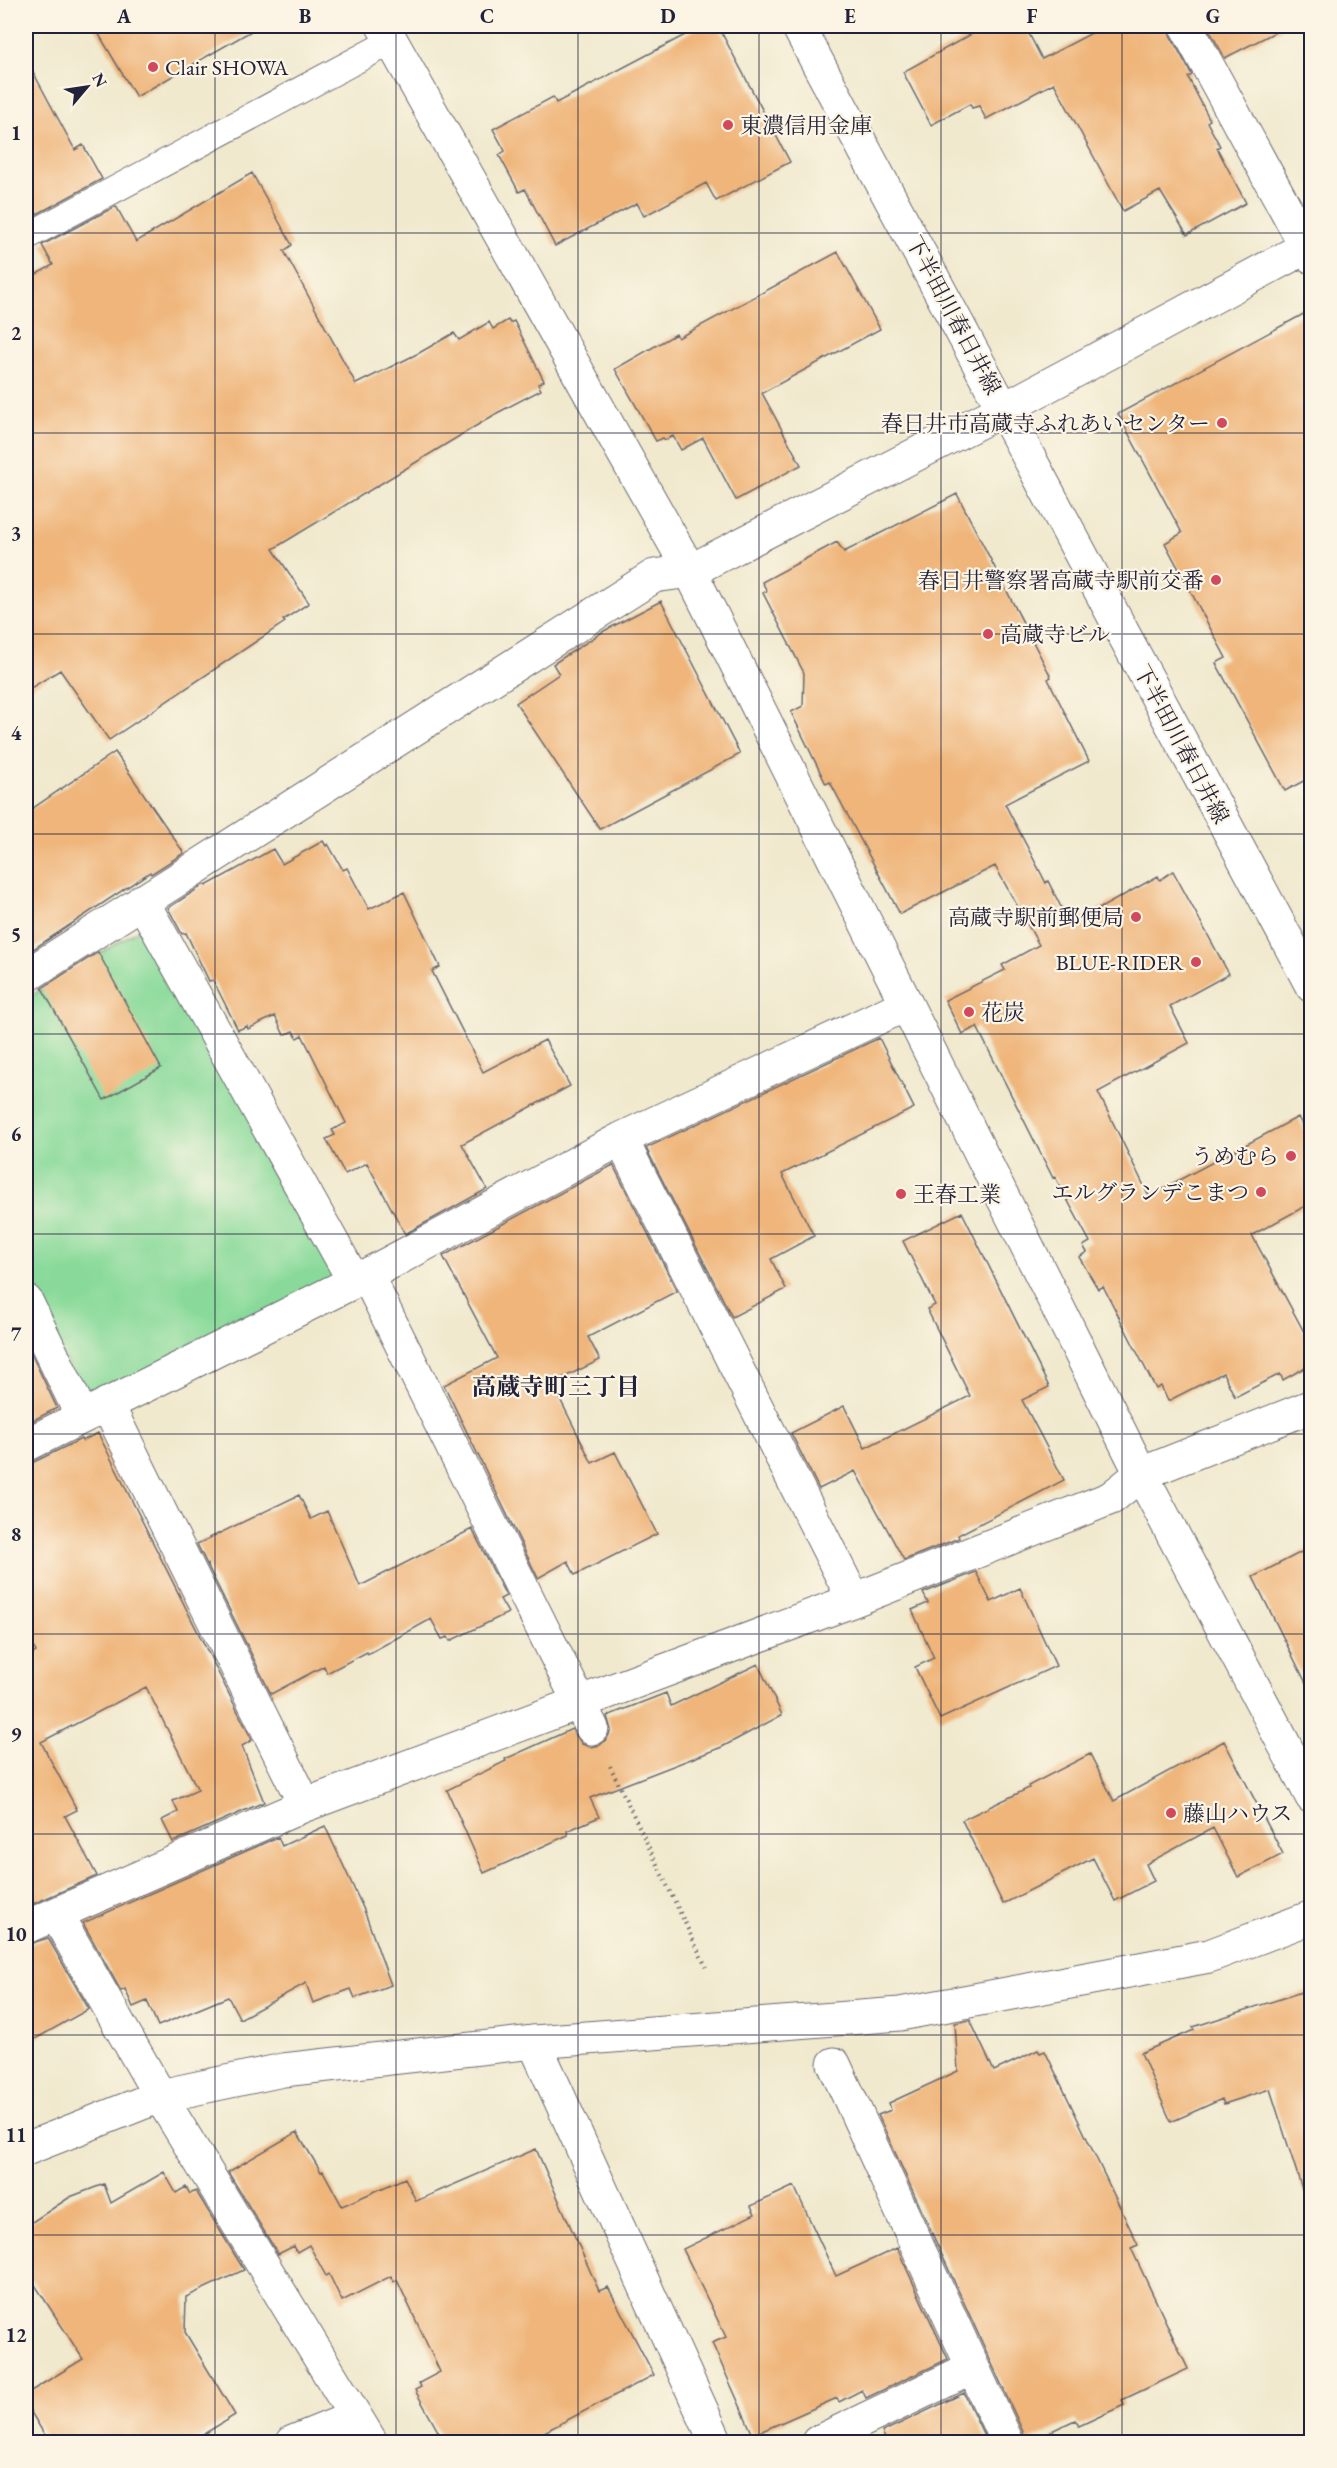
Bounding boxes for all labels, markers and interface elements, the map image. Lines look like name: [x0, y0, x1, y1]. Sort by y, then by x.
text: A: [116, 3, 132, 29]
text: B: [299, 3, 311, 29]
text: C: [480, 3, 494, 29]
text: D: [660, 3, 676, 29]
text: E: [844, 3, 856, 29]
text: F: [1027, 3, 1038, 29]
text: G: [1206, 3, 1220, 29]
place label: Clair SHOWA: [165, 53, 289, 82]
north arrow: [57, 57, 117, 117]
marker: Clair SHOWA: [146, 60, 160, 74]
text: N: [87, 69, 112, 91]
place label: 東濃信用金庫: [740, 111, 872, 140]
marker: 東濃信用金庫: [721, 118, 735, 132]
text: 1: [11, 120, 21, 146]
street label: 下半田川春日井線: [899, 231, 1008, 400]
text: 2: [11, 320, 22, 346]
place label: 春日井市高蔵寺ふれあいセンター: [881, 409, 1210, 438]
marker: 春日井市高蔵寺ふれあいセンター: [1215, 416, 1229, 430]
text: 3: [11, 520, 21, 546]
place label: 春日井警察署高蔵寺駅前交番: [918, 566, 1204, 595]
marker: 春日井警察署高蔵寺駅前交番: [1209, 573, 1223, 587]
place label: 高蔵寺ビル: [1000, 620, 1110, 649]
marker: 高蔵寺ビル: [981, 627, 995, 641]
street label: 下半田川春日井線: [1127, 660, 1236, 829]
text: 4: [11, 720, 22, 746]
place label: 高蔵寺駅前郵便局: [948, 903, 1124, 932]
marker: 高蔵寺駅前郵便局: [1129, 910, 1143, 924]
text: 5: [11, 921, 21, 947]
place label: BLUE-RIDER: [1056, 948, 1184, 977]
marker: BLUE-RIDER: [1189, 955, 1203, 969]
place label: 花炭: [981, 998, 1025, 1027]
marker: 花炭: [962, 1005, 976, 1019]
text: 6: [11, 1121, 22, 1147]
place label: うめむら: [1191, 1142, 1279, 1171]
marker: うめむら: [1284, 1149, 1298, 1163]
place label: エルグランデこまつ: [1051, 1178, 1249, 1207]
place label: 王春工業: [913, 1180, 1001, 1209]
marker: エルグランデこまつ: [1254, 1185, 1268, 1199]
marker: 王春工業: [894, 1187, 908, 1201]
text: 7: [11, 1321, 22, 1347]
district label: 高蔵寺町三丁目: [472, 1371, 640, 1402]
text: 8: [11, 1521, 21, 1547]
text: 9: [11, 1721, 22, 1747]
place label: 藤山ハウス: [1183, 1799, 1292, 1828]
marker: 藤山ハウス: [1164, 1806, 1178, 1820]
text: 10: [5, 1921, 27, 1947]
text: 11: [5, 2122, 27, 2148]
text: 12: [5, 2322, 27, 2348]

